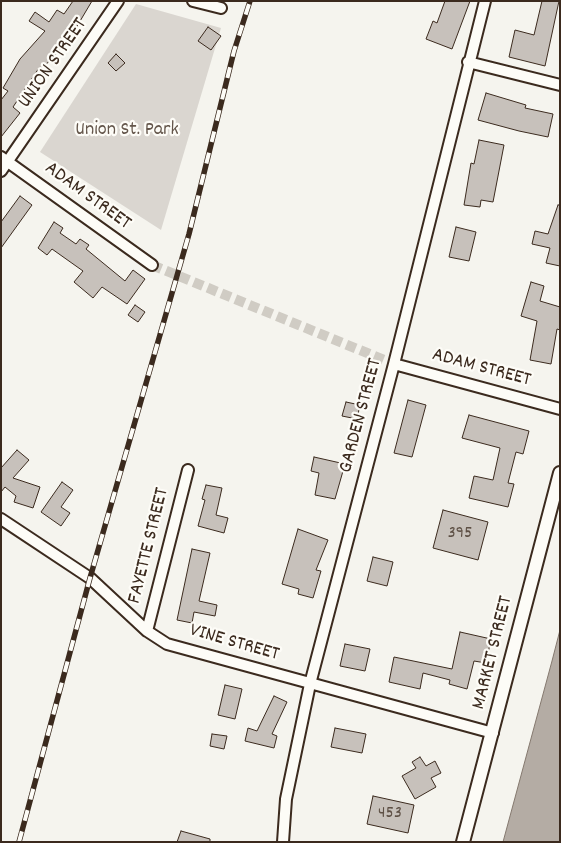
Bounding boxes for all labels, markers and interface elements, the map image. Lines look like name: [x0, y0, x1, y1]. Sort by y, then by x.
street label: UNION STREET: [14, 14, 94, 114]
park label: Union St. Park: [75, 119, 179, 143]
street label: ADAM STREET: [39, 158, 135, 236]
street label: ADAM STREET: [429, 344, 533, 394]
street label: GARDEN STREET: [335, 356, 389, 476]
street label: FAYETTE STREET: [124, 486, 176, 606]
house number: 395: [448, 524, 472, 546]
street label: MARKET STREET: [468, 594, 520, 712]
street label: VINE STREET: [186, 620, 282, 668]
house number: 453: [378, 804, 402, 826]

